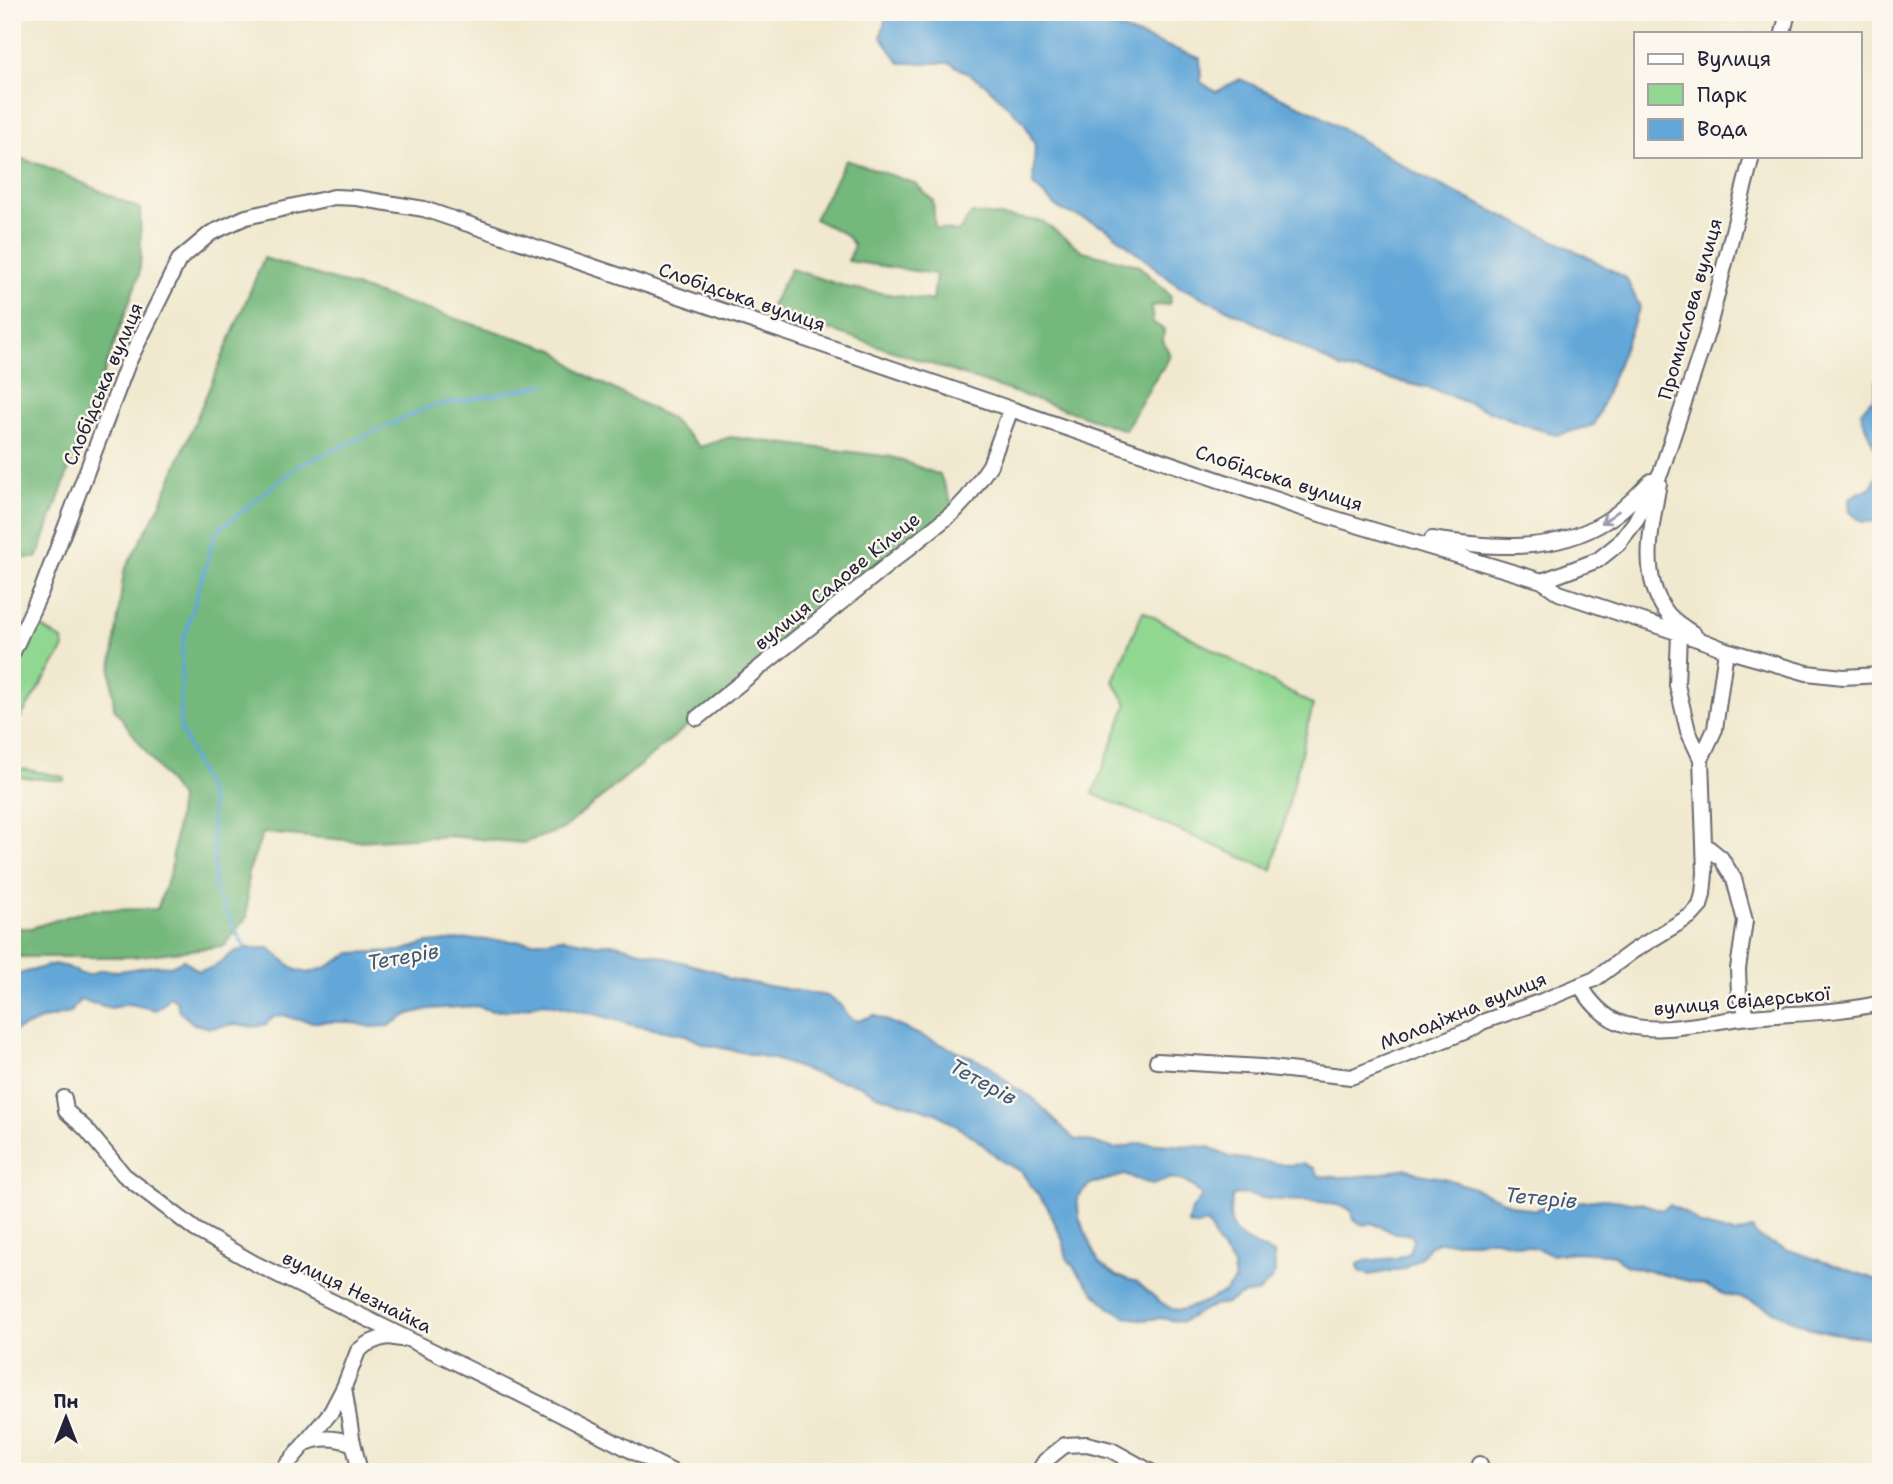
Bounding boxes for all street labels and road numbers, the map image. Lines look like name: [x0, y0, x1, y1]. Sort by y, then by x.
street label: Промислова вулиця: [1652, 215, 1728, 403]
street label: Слобідська вулиця: [655, 257, 829, 337]
street label: Слобідська вулиця: [57, 299, 149, 469]
street label: Слобідська вулиця: [1192, 439, 1366, 517]
street label: вулиця Садове Кільце: [749, 506, 925, 656]
street label: Молодіжна вулиця: [1376, 966, 1550, 1056]
street label: вулиця Свідерської: [1653, 981, 1832, 1021]
street label: вулиця Незнайка: [278, 1245, 436, 1339]

